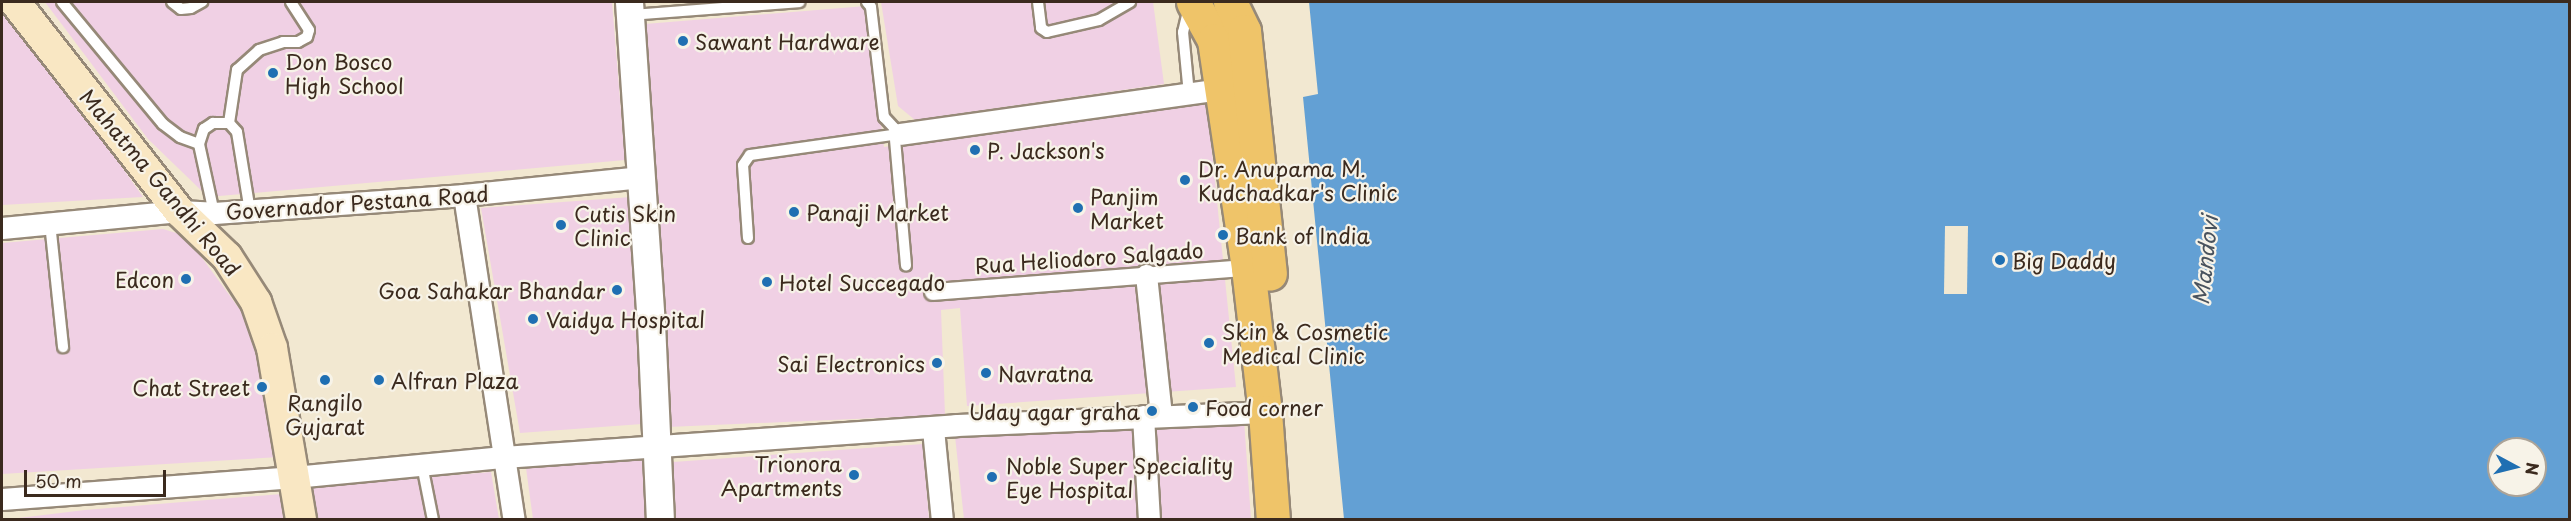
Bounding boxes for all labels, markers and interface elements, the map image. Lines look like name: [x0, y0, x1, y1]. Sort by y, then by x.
place label: Sawant Hardware: [695, 28, 878, 54]
marker: Sawant Hardware: [676, 34, 690, 48]
place label: Don Bosco High School: [285, 48, 405, 98]
marker: Don Bosco High School: [266, 66, 280, 80]
street label: Mahatma Gandhi Road: [75, 83, 247, 281]
place label: P. Jackson's: [987, 137, 1106, 163]
marker: P. Jackson's: [968, 143, 982, 157]
place label: Dr. Anupama M. Kudchadkar's Clinic: [1198, 155, 1397, 205]
marker: Dr. Anupama M. Kudchadkar's Clinic: [1176, 171, 1194, 189]
street label: Governador Pestana Road: [224, 180, 490, 224]
place label: Panjim Market: [1090, 183, 1164, 233]
place label: Panaji Market: [806, 199, 950, 225]
place label: Cutis Skin Clinic: [574, 200, 677, 250]
marker: Panjim Market: [1071, 201, 1085, 215]
marker: Panaji Market: [787, 205, 801, 219]
water label: Mandovi: [2186, 214, 2222, 306]
marker: Cutis Skin Clinic: [552, 216, 570, 234]
place label: Bank of India: [1235, 222, 1372, 248]
marker: Bank of India: [1216, 228, 1230, 242]
street label: Rua Heliodoro Salgado: [973, 236, 1205, 278]
place label: Big Daddy: [2012, 247, 2116, 273]
marker: Big Daddy: [1993, 253, 2007, 267]
place label: Edcon: [115, 266, 174, 292]
place label: Hotel Succegado: [779, 269, 946, 295]
marker: Edcon: [179, 272, 193, 286]
marker: Hotel Succegado: [760, 275, 774, 289]
place label: Goa Sahakar Bhandar: [376, 277, 605, 303]
marker: Goa Sahakar Bhandar: [610, 283, 624, 297]
place label: Vaidya Hospital: [546, 306, 706, 332]
marker: Vaidya Hospital: [524, 310, 542, 328]
place label: Skin & Cosmetic Medical Clinic: [1222, 318, 1387, 368]
marker: Skin & Cosmetic Medical Clinic: [1200, 334, 1218, 352]
place label: Sai Electronics: [777, 350, 925, 376]
marker: Sai Electronics: [930, 356, 944, 370]
place label: Navratna: [998, 360, 1093, 386]
marker: Navratna: [979, 366, 993, 380]
place label: Alfran Plaza: [391, 367, 518, 393]
marker: Rangilo Gujarat: [318, 373, 332, 387]
marker: Alfran Plaza: [372, 373, 386, 387]
place label: Chat Street: [131, 374, 250, 400]
marker: Chat Street: [255, 380, 269, 394]
place label: Rangilo Gujarat: [285, 389, 365, 439]
place label: Food corner: [1205, 394, 1324, 420]
place label: Uday agar graha: [966, 398, 1140, 424]
marker: Food corner: [1186, 400, 1200, 414]
marker: Uday agar graha: [1145, 404, 1159, 418]
north arrow: [2487, 437, 2547, 497]
place label: Trionora Apartments: [721, 450, 842, 500]
place label: Noble Super Speciality Eye Hospital: [1006, 452, 1235, 502]
scale bar: [27, 458, 170, 496]
text: N: [2520, 461, 2546, 477]
text: 50 m: [35, 467, 82, 494]
marker: Trionora Apartments: [847, 468, 861, 482]
marker: Noble Super Speciality Eye Hospital: [983, 468, 1001, 486]

